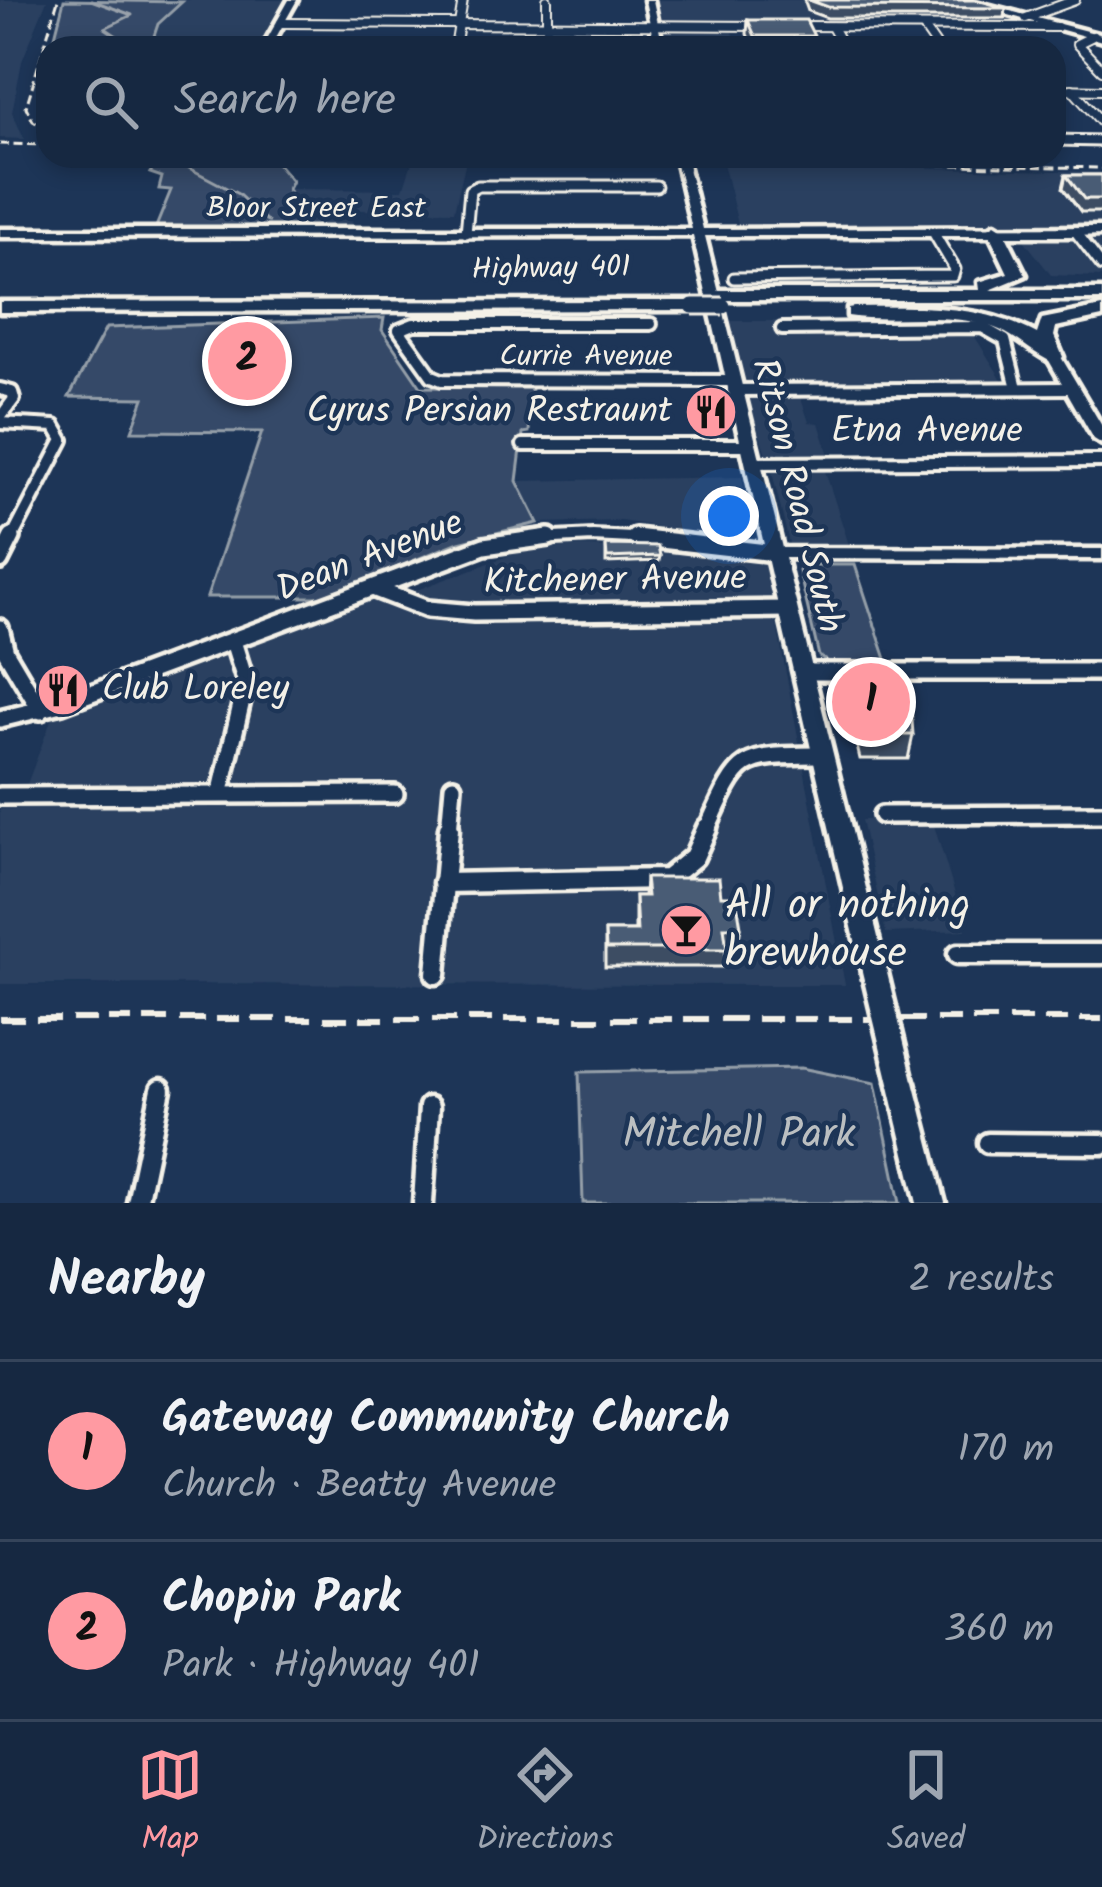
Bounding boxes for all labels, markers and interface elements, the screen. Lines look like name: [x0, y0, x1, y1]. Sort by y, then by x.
search box: [36, 36, 1066, 168]
text: Search here: [174, 66, 396, 138]
icon: search: [78, 69, 144, 135]
street label: Bloor Street East: [206, 185, 426, 233]
street label: Highway 401: [471, 244, 631, 294]
pin: 2: [208, 316, 286, 406]
street label: Currie Avenue: [499, 333, 673, 381]
street label: Ritson Road South: [734, 353, 858, 639]
place label: Cyrus Persian Restraunt: [307, 384, 673, 441]
restaurant icon: Cyrus Persian Restraunt: [683, 384, 739, 440]
street label: Etna Avenue: [831, 404, 1023, 461]
your location: [699, 486, 759, 546]
street label: Dean Avenue: [268, 495, 472, 619]
street label: Kitchener Avenue: [483, 550, 747, 612]
pin: 1: [832, 657, 910, 747]
restaurant icon: Club Loreley: [35, 662, 91, 718]
place label: Club Loreley: [102, 662, 290, 719]
place label: All or nothing brewhouse: [725, 873, 970, 988]
bar icon: All or nothing brewhouse: [658, 902, 714, 958]
park label: Mitchell Park: [622, 1102, 856, 1169]
text: Nearby: [48, 1241, 205, 1322]
text: 2 results: [909, 1250, 1054, 1312]
text: Gateway Community Church: [162, 1384, 730, 1456]
text: 1: [81, 1420, 93, 1482]
text: 170 m: [958, 1420, 1054, 1482]
text: Church · Beatty Avenue: [162, 1456, 556, 1518]
text: Chopin Park: [162, 1564, 400, 1636]
text: 2: [76, 1600, 98, 1662]
text: 360 m: [944, 1600, 1054, 1662]
text: Park · Highway 401: [162, 1636, 480, 1698]
tab: Map: [137, 1742, 203, 1867]
tab: Directions: [476, 1742, 613, 1867]
tab: Saved: [887, 1742, 965, 1867]

